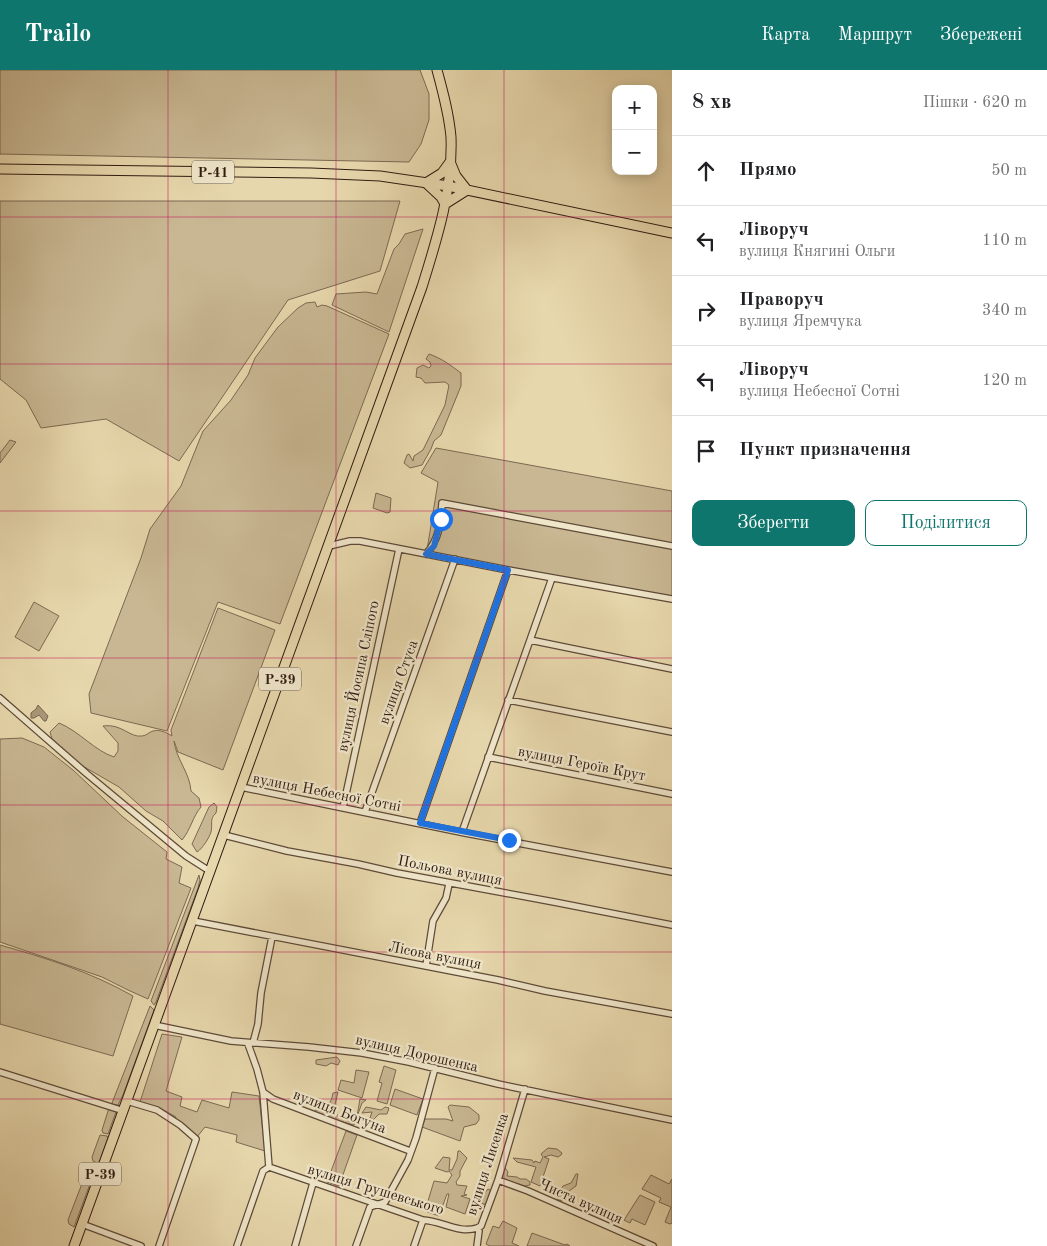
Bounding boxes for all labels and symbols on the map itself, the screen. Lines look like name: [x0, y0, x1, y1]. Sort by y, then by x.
road number: Р-41: [192, 160, 234, 184]
route start: [430, 508, 453, 531]
street label: вулиця Йосипа Сліпого: [332, 599, 383, 753]
street label: вулиця Стуса: [377, 638, 422, 727]
road number: Р-39: [259, 668, 301, 690]
street label: вулиця Героїв Крут: [517, 745, 647, 784]
street label: вулиця Небесної Сотні: [251, 772, 402, 815]
route end: [498, 829, 521, 852]
street label: Польова вулиця: [396, 854, 503, 889]
street label: Лісова вулиця: [387, 940, 483, 973]
street label: вулиця Дорошенка: [354, 1033, 480, 1076]
street label: вулиця Богуна: [291, 1088, 389, 1137]
street label: вулиця Лисенка: [465, 1111, 512, 1217]
road number: Р-39: [79, 1162, 121, 1186]
street label: вулиця Грушевського: [306, 1163, 446, 1218]
street label: Чиста вулиця: [536, 1177, 625, 1228]

